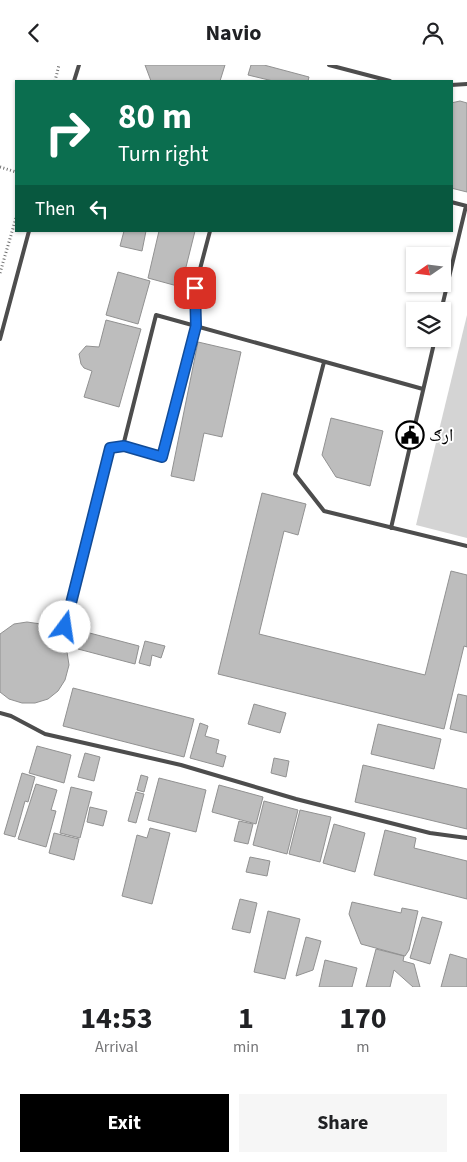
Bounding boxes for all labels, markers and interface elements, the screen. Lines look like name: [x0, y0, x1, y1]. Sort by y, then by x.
text: Navio: [205, 17, 262, 49]
icon: back: [20, 19, 48, 47]
icon: person: [419, 19, 447, 47]
text: 80 m: [118, 92, 192, 142]
icon: right: [35, 100, 100, 165]
text: Turn right: [118, 138, 208, 170]
icon: left: [85, 195, 113, 223]
text: Then: [35, 196, 75, 223]
north arrow: [406, 247, 451, 293]
map controls: [406, 247, 451, 347]
pin: [174, 267, 216, 309]
icon: arrive: [181, 274, 209, 302]
button: layers: [406, 302, 451, 347]
public building icon: ارګ: [395, 420, 425, 450]
place label: ارګ: [429, 423, 453, 448]
position arrow: [38, 600, 90, 652]
text: 14:53: [80, 997, 153, 1040]
text: 1: [238, 997, 254, 1040]
text: 170: [339, 997, 387, 1040]
text: Arrival: [95, 1036, 138, 1058]
text: min: [233, 1036, 259, 1058]
text: m: [356, 1036, 370, 1058]
button: Exit: [20, 1094, 229, 1152]
button: Share: [239, 1094, 447, 1152]

